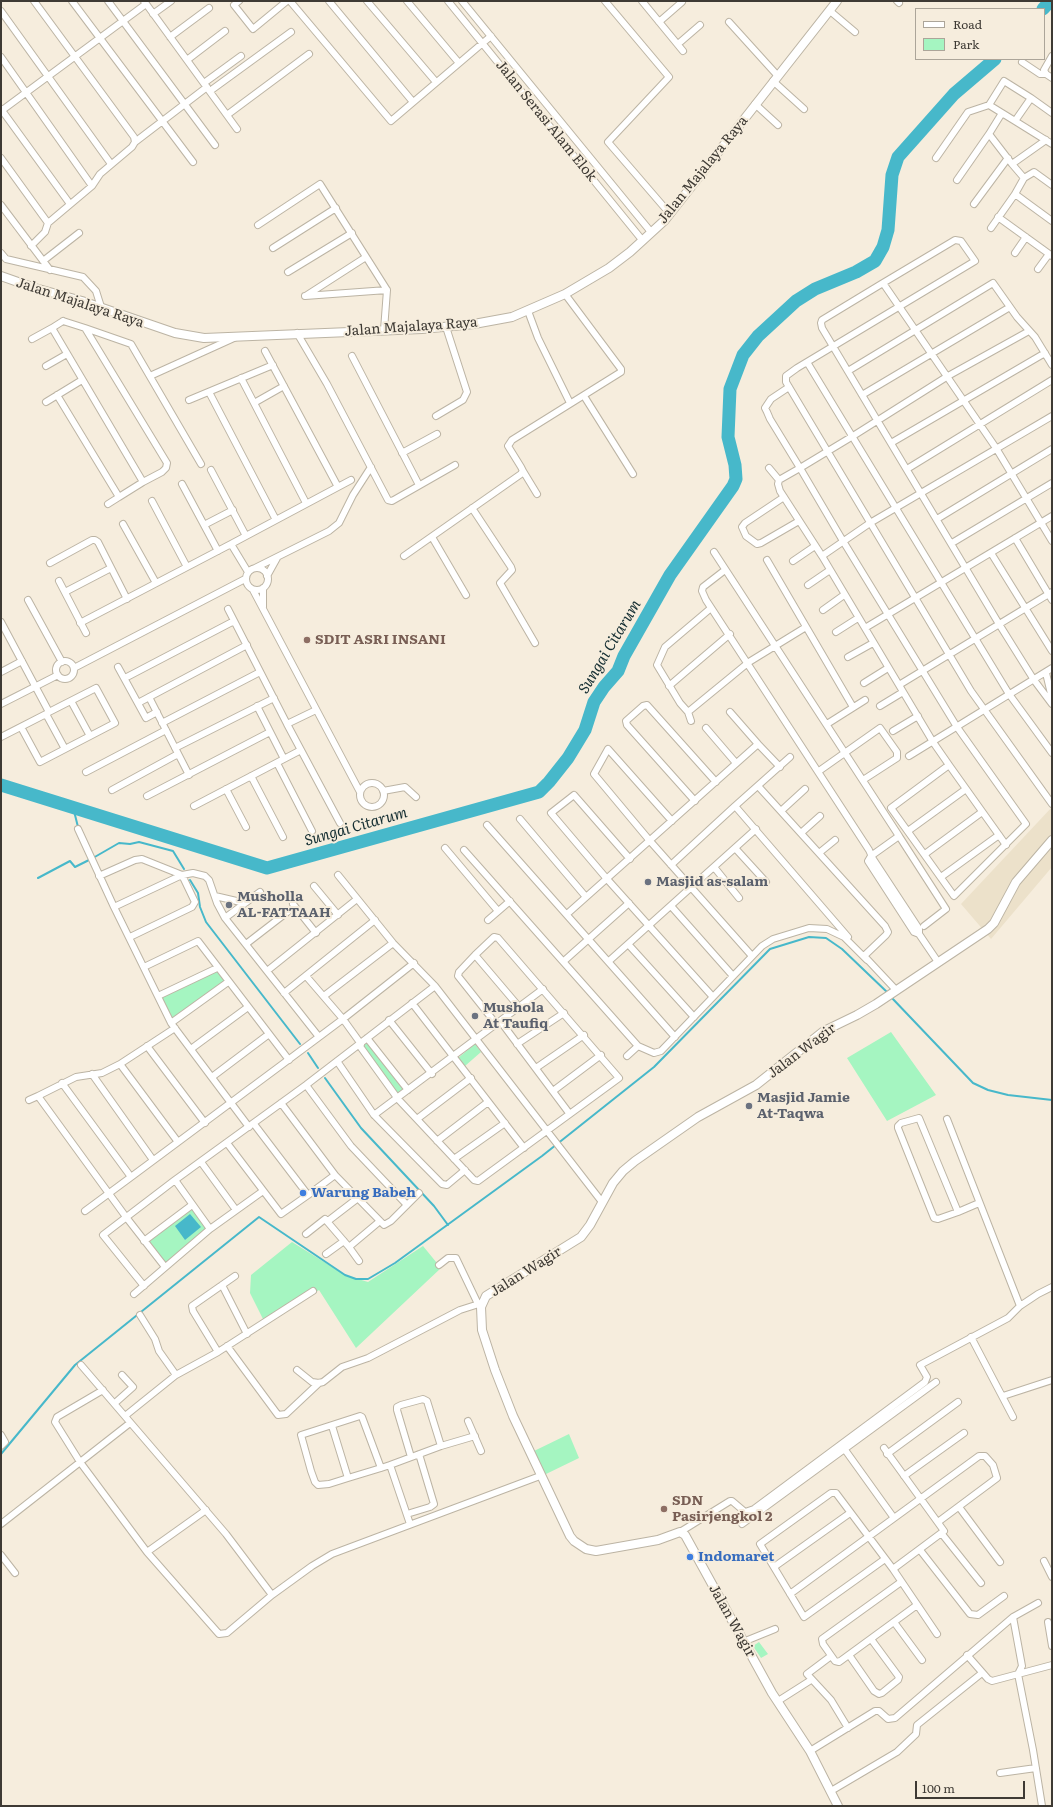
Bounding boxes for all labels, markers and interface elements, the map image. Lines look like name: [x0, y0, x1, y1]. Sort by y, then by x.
legend: [915, 8, 1045, 60]
text: Road: [953, 15, 982, 33]
text: Park: [953, 35, 979, 53]
street label: Jalan Serasi Alam Elok: [492, 57, 600, 185]
street label: Jalan Majalaya Raya: [654, 113, 752, 227]
street label: Jalan Majalaya Raya: [14, 274, 146, 332]
street label: Jalan Majalaya Raya: [344, 314, 478, 340]
water label: Sungai Citarum: [575, 597, 645, 697]
place label: SDIT ASRI INSANI: [315, 632, 446, 648]
marker: SDIT ASRI INSANI: [302, 635, 312, 645]
water label: Sungai Citarum: [303, 804, 409, 850]
place label: Masjid as-salam: [656, 874, 768, 890]
marker: Masjid as-salam: [643, 877, 653, 887]
place label: Musholla AL-FATTAAH: [237, 889, 331, 922]
marker: Musholla AL-FATTAAH: [224, 900, 234, 910]
place label: Mushola At Taufiq: [483, 1000, 548, 1032]
marker: Mushola At Taufiq: [470, 1011, 480, 1021]
street label: Jalan Wagir: [765, 1020, 839, 1082]
place label: Masjid Jamie At-Taqwa: [757, 1090, 850, 1122]
marker: Masjid Jamie At-Taqwa: [744, 1101, 754, 1111]
place label: Warung Babeh: [311, 1185, 416, 1201]
marker: Warung Babeh: [298, 1188, 308, 1198]
street label: Jalan Wagir: [487, 1244, 565, 1300]
place label: SDN Pasirjengkol 2: [672, 1493, 773, 1526]
marker: SDN Pasirjengkol 2: [659, 1504, 669, 1514]
place label: Indomaret: [698, 1549, 774, 1565]
marker: Indomaret: [685, 1552, 695, 1562]
street label: Jalan Wagir: [705, 1582, 759, 1660]
scale bar: [917, 1773, 1027, 1799]
text: 100 m: [922, 1779, 955, 1797]

